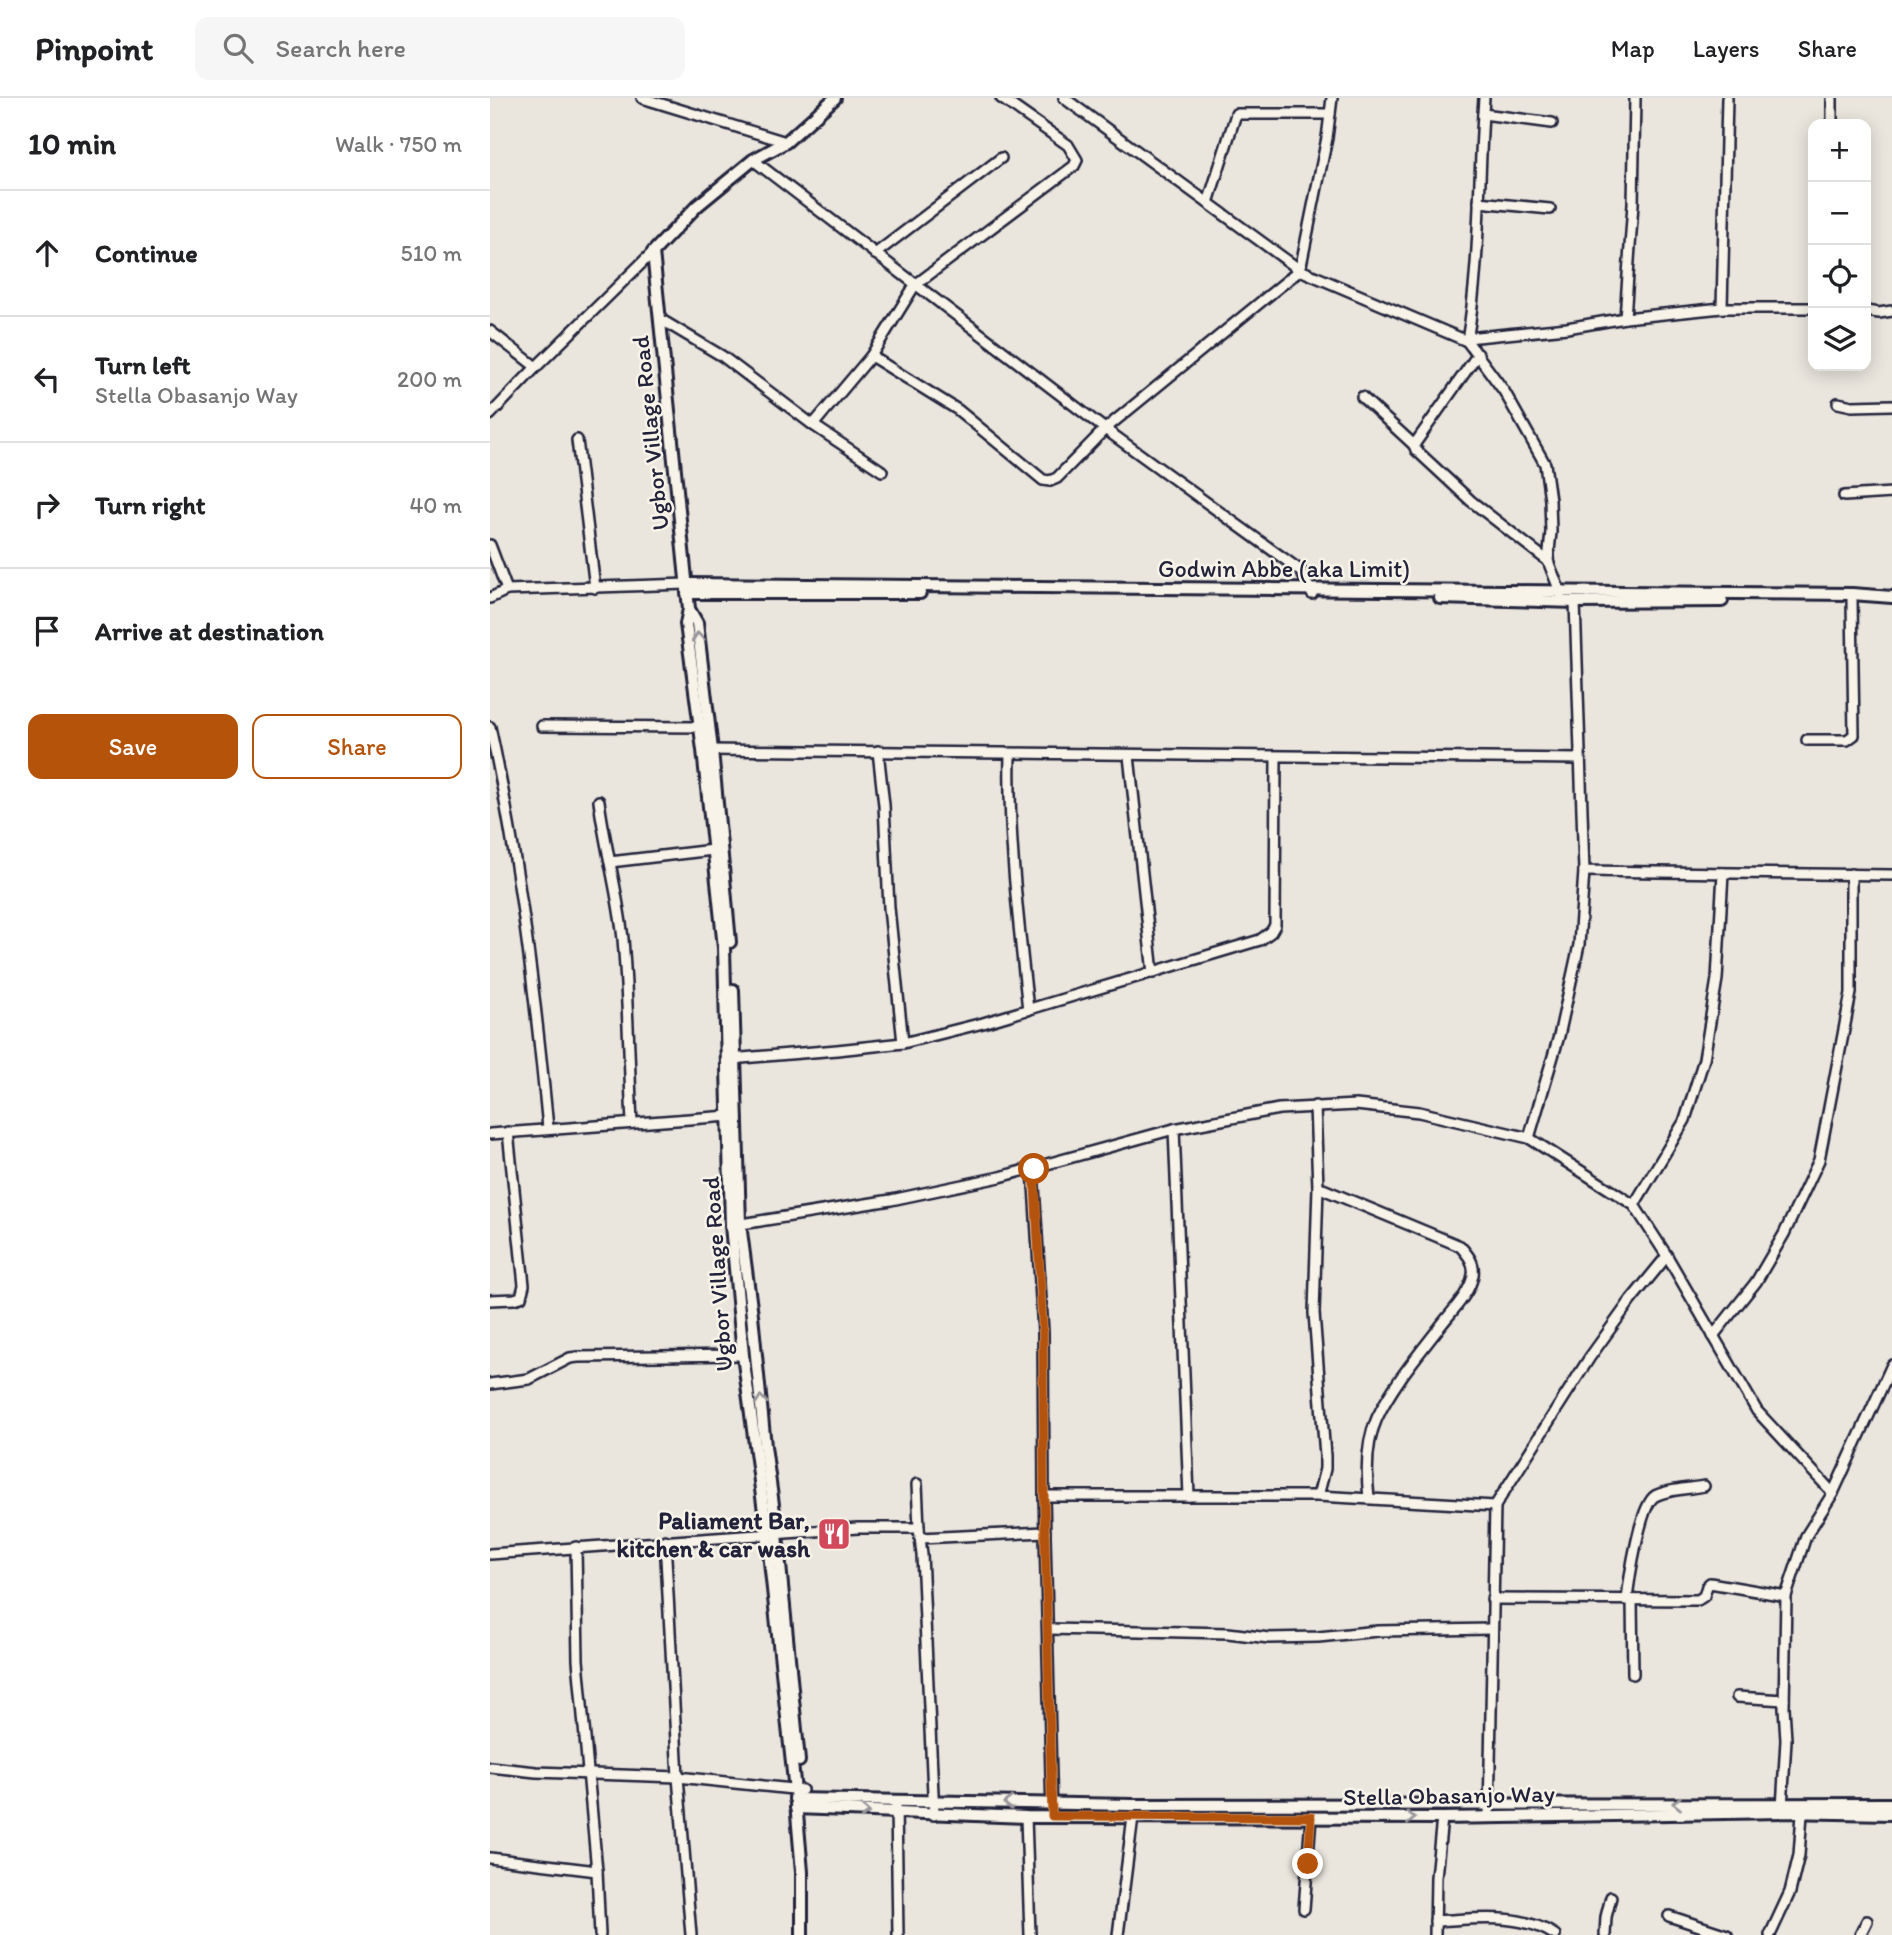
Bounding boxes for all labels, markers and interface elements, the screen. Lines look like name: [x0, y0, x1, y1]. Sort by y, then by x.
search box: [195, 17, 685, 80]
text: Pinpoint: [35, 29, 153, 68]
icon: search: [219, 29, 257, 67]
text: Search here: [275, 32, 406, 64]
text: Map: [1611, 34, 1655, 63]
text: Layers: [1693, 34, 1760, 63]
text: Share: [1798, 34, 1857, 63]
map controls: [1808, 119, 1871, 371]
button: +: [1808, 119, 1871, 182]
text: 10 min: [28, 125, 116, 162]
text: Walk · 750 m: [335, 130, 462, 158]
button: −: [1808, 182, 1871, 245]
icon: ahead: [28, 234, 66, 272]
text: Continue: [95, 237, 198, 269]
text: 510 m: [401, 239, 462, 267]
button: locate: [1808, 245, 1871, 308]
button: layers: [1808, 308, 1871, 371]
street label: Ugbor Village Road: [625, 334, 675, 532]
text: Turn left: [95, 349, 191, 381]
icon: left: [28, 360, 66, 398]
text: 200 m: [397, 365, 462, 393]
text: Stella Obasanjo Way: [95, 381, 298, 409]
icon: right: [28, 486, 66, 524]
text: Turn right: [95, 489, 206, 521]
text: 40 m: [409, 491, 462, 519]
street label: Godwin Abbe (aka Limit): [1158, 554, 1410, 583]
icon: arrive: [28, 612, 66, 650]
text: Arrive at destination: [95, 615, 324, 647]
one-way arrow: [691, 631, 706, 642]
button: Save: [28, 714, 238, 779]
button: Share: [252, 714, 462, 779]
route start: [1018, 1153, 1049, 1184]
street label: Ugbor Village Road: [696, 1175, 738, 1373]
one-way arrow: [753, 1394, 768, 1406]
place label: Paliament Bar, kitchen & car wash: [617, 1506, 811, 1563]
restaurant icon: Paliament Bar, kitchen & car wash: [815, 1515, 853, 1553]
street label: Stella Obasanjo Way: [1343, 1779, 1555, 1811]
one-way arrow: [1671, 1795, 1682, 1811]
one-way arrow: [1003, 1796, 1014, 1811]
one-way arrow: [859, 1805, 870, 1820]
one-way arrow: [1406, 1810, 1416, 1826]
route end: [1292, 1848, 1323, 1879]

